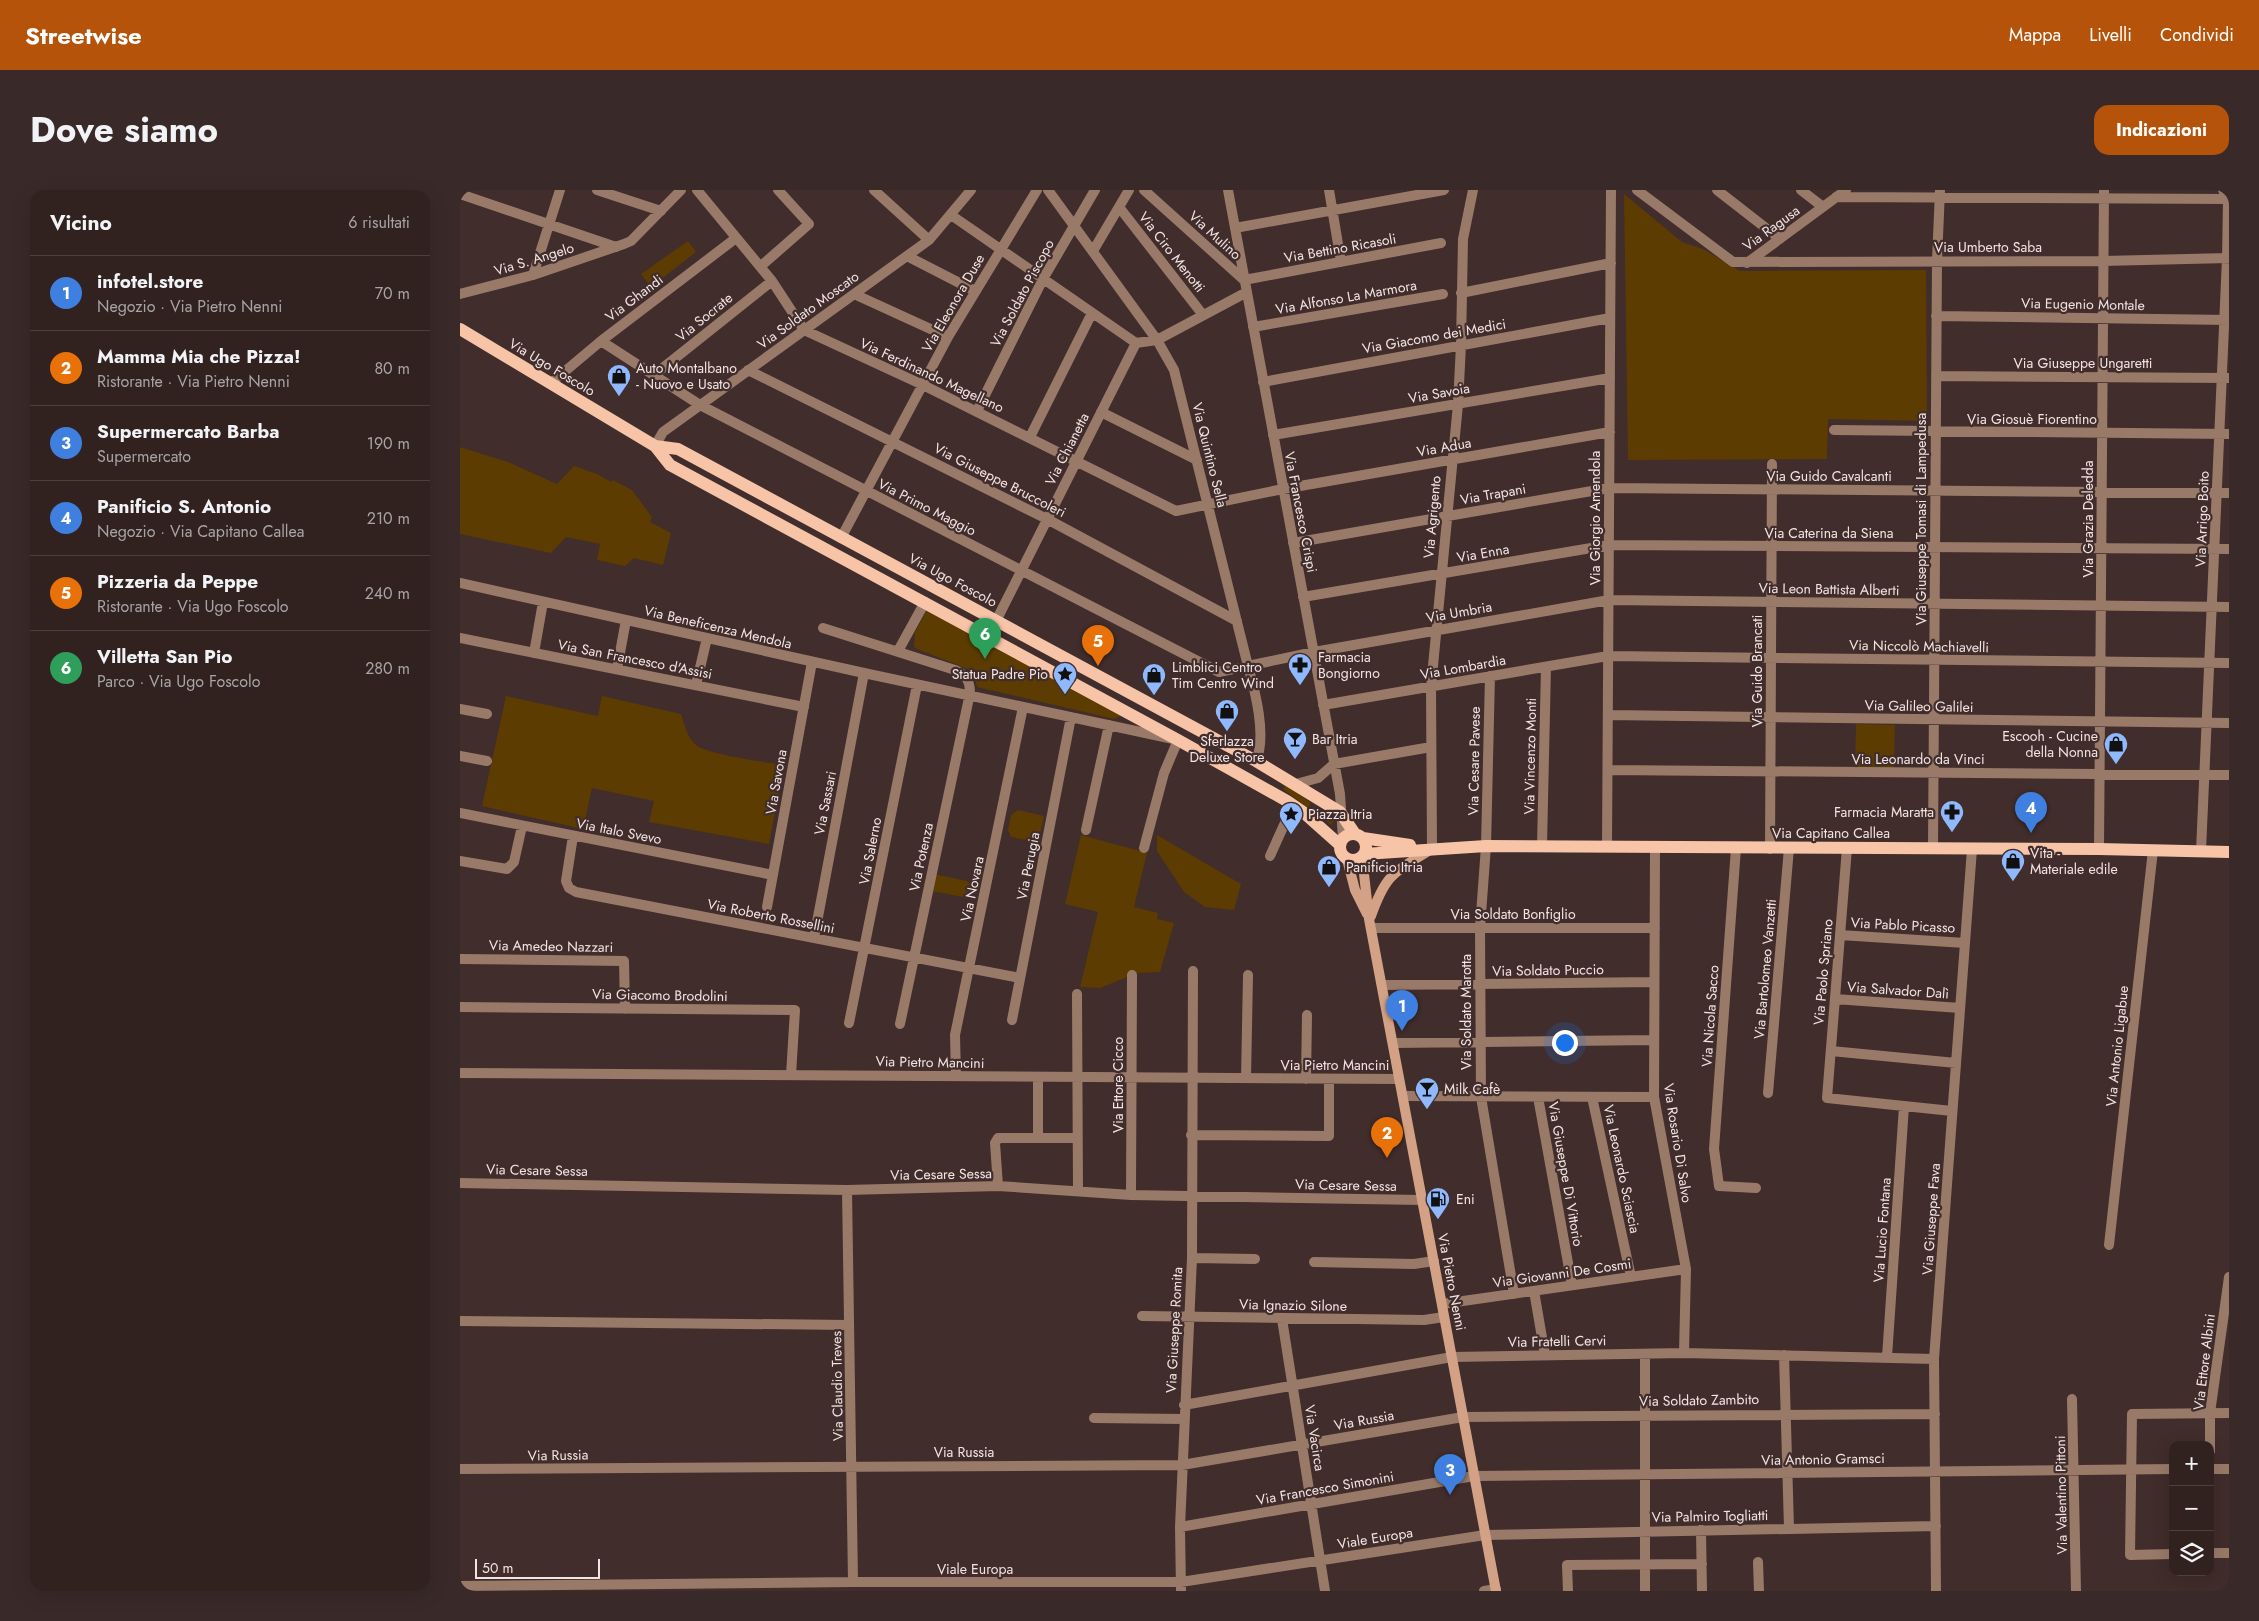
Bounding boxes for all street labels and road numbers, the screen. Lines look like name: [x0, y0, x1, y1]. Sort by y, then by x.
street label: Via Ragusa: [1738, 200, 1804, 256]
street label: Via Mulino: [1184, 206, 1246, 264]
street label: Via Ciro Menotti: [1134, 207, 1210, 297]
street label: Via Bettino Ricasoli: [1282, 228, 1398, 268]
street label: Via Soldato Piscopo: [985, 235, 1059, 350]
street label: Via S. Angelo: [492, 237, 577, 281]
street label: Via Umberto Saba: [1934, 237, 2042, 257]
street label: Via Eleonora Duse: [917, 250, 989, 356]
street label: Via Soldato Moscato: [753, 266, 863, 354]
street label: Via Ghandi: [601, 270, 667, 326]
street label: Via Alfonso La Marmora: [1274, 275, 1418, 319]
street label: Via Socrate: [671, 288, 737, 346]
street label: Via Eugenio Montale: [2021, 293, 2145, 315]
street label: Via Giacomo dei Medici: [1361, 314, 1507, 358]
street label: Via Ugo Foscolo: [505, 333, 599, 401]
street label: Via Ferdinando Magellano: [857, 333, 1008, 417]
street label: Via Giuseppe Ungaretti: [2014, 353, 2152, 373]
street label: Via Savoia: [1407, 378, 1471, 408]
street label: Via Quintino Sella: [1187, 400, 1233, 510]
street label: Via Chianetta: [1040, 409, 1094, 489]
street label: Via Giosuè Fiorentino: [1967, 409, 2097, 429]
street label: Via Giuseppe Tomasi di Lampedusa: [1911, 413, 1931, 625]
street label: Via Adua: [1415, 432, 1473, 462]
street label: Via Giuseppe Bruccoleri: [931, 438, 1069, 522]
street label: Via Francesco Crispi: [1279, 450, 1323, 574]
street label: Via Giorgio Amendola: [1585, 451, 1605, 585]
street label: Via Grazia Deledda: [2078, 460, 2098, 578]
street label: Via Guido Cavalcanti: [1766, 466, 1892, 486]
street label: Via Arrigo Boito: [2190, 470, 2214, 567]
street label: Via Primo Maggio: [874, 474, 980, 541]
street label: Via Agrigento: [1418, 474, 1446, 559]
street label: Via Trapani: [1459, 478, 1527, 510]
street label: Via Caterina da Siena: [1765, 523, 1893, 543]
street label: Via Enna: [1455, 539, 1511, 567]
street label: Via Ugo Foscolo: [905, 548, 1001, 612]
street label: Via Leon Battista Alberti: [1758, 578, 1900, 600]
street label: Via Umbria: [1424, 596, 1494, 628]
street label: Via Beneficenza Mendola: [642, 600, 794, 654]
street label: Via Guido Brancati: [1747, 615, 1767, 727]
street label: Via San Francesco d'Assisi: [556, 634, 714, 684]
street label: Via Niccolò Machiavelli: [1849, 635, 1989, 657]
street label: Via Lombardia: [1419, 650, 1507, 684]
street label: Via Galileo Galilei: [1864, 695, 1974, 717]
street label: Via Vincenzo Monti: [1519, 697, 1541, 815]
street label: Via Cesare Pavese: [1463, 706, 1485, 816]
street label: Via Savona: [760, 748, 792, 816]
street label: Via Leonardo da Vinci: [1851, 749, 1985, 769]
street label: Via Sassari: [809, 769, 841, 837]
street label: Via Italo Svevo: [575, 813, 664, 849]
street label: Via Salerno: [854, 815, 886, 887]
street label: Via Potenza: [904, 821, 938, 893]
street label: Via Capitano Callea: [1772, 823, 1890, 843]
street label: Via Perugia: [1012, 830, 1044, 902]
street label: Via Novara: [955, 854, 989, 924]
street label: Via Roberto Rossellini: [706, 894, 836, 938]
street label: Via Bartolomeo Vanzetti: [1749, 898, 1781, 1040]
street label: Via Soldato Bonfiglio: [1450, 904, 1576, 924]
street label: Via Pablo Picasso: [1850, 912, 1956, 938]
street label: Via Paolo Spriano: [1808, 918, 1838, 1026]
street label: Via Amedeo Nazzari: [489, 935, 613, 957]
street label: Via Soldato Marotta: [1456, 954, 1476, 1070]
street label: Via Soldato Puccio: [1492, 959, 1604, 981]
street label: Via Nicola Sacco: [1696, 964, 1724, 1068]
street label: Via Salvador Dalì: [1846, 976, 1950, 1004]
street label: Via Giacomo Brodolini: [592, 984, 728, 1006]
street label: Via Antonio Ligabue: [2101, 985, 2133, 1107]
street label: Via Ettore Cicco: [1108, 1037, 1128, 1133]
street label: Via Pietro Mancini: [875, 1051, 985, 1073]
street label: Via Pietro Mancini: [1281, 1055, 1389, 1075]
street label: Via Rosario Di Salvo: [1659, 1082, 1697, 1204]
street label: Via Giuseppe Di Vittorio: [1543, 1100, 1589, 1248]
street label: Via Leonardo Sciascia: [1599, 1103, 1645, 1235]
street label: Via Cesare Sessa: [486, 1159, 588, 1181]
street label: Via Giuseppe Fava: [1917, 1162, 1945, 1276]
street label: Via Cesare Sessa: [890, 1163, 992, 1185]
street label: Via Cesare Sessa: [1295, 1174, 1397, 1196]
street label: Via Lucio Fontana: [1868, 1177, 1896, 1283]
street label: Via Pietro Nenni: [1433, 1232, 1471, 1332]
street label: Via Giovanni De Cosmi: [1492, 1253, 1632, 1293]
street label: Via Giuseppe Romita: [1161, 1267, 1187, 1393]
street label: Via Ignazio Silone: [1239, 1294, 1347, 1316]
street label: Via Ettore Albini: [2188, 1313, 2220, 1411]
street label: Via Fratelli Cervi: [1507, 1330, 1607, 1352]
street label: Via Claudio Treves: [826, 1331, 848, 1441]
street label: Via Soldato Zambito: [1639, 1389, 1760, 1411]
street label: Via Vacirca: [1300, 1403, 1330, 1473]
street label: Via Russia: [1332, 1405, 1396, 1435]
street label: Via Valentino Pittoni: [2050, 1435, 2072, 1555]
street label: Via Russia: [934, 1442, 994, 1462]
street label: Via Russia: [527, 1444, 589, 1466]
street label: Via Antonio Gramsci: [1761, 1448, 1885, 1470]
street label: Via Francesco Simonini: [1255, 1466, 1395, 1510]
street label: Via Palmiro Togliatti: [1651, 1505, 1769, 1527]
street label: Viale Europa: [1336, 1522, 1414, 1554]
street label: Viale Europa: [937, 1559, 1013, 1579]

